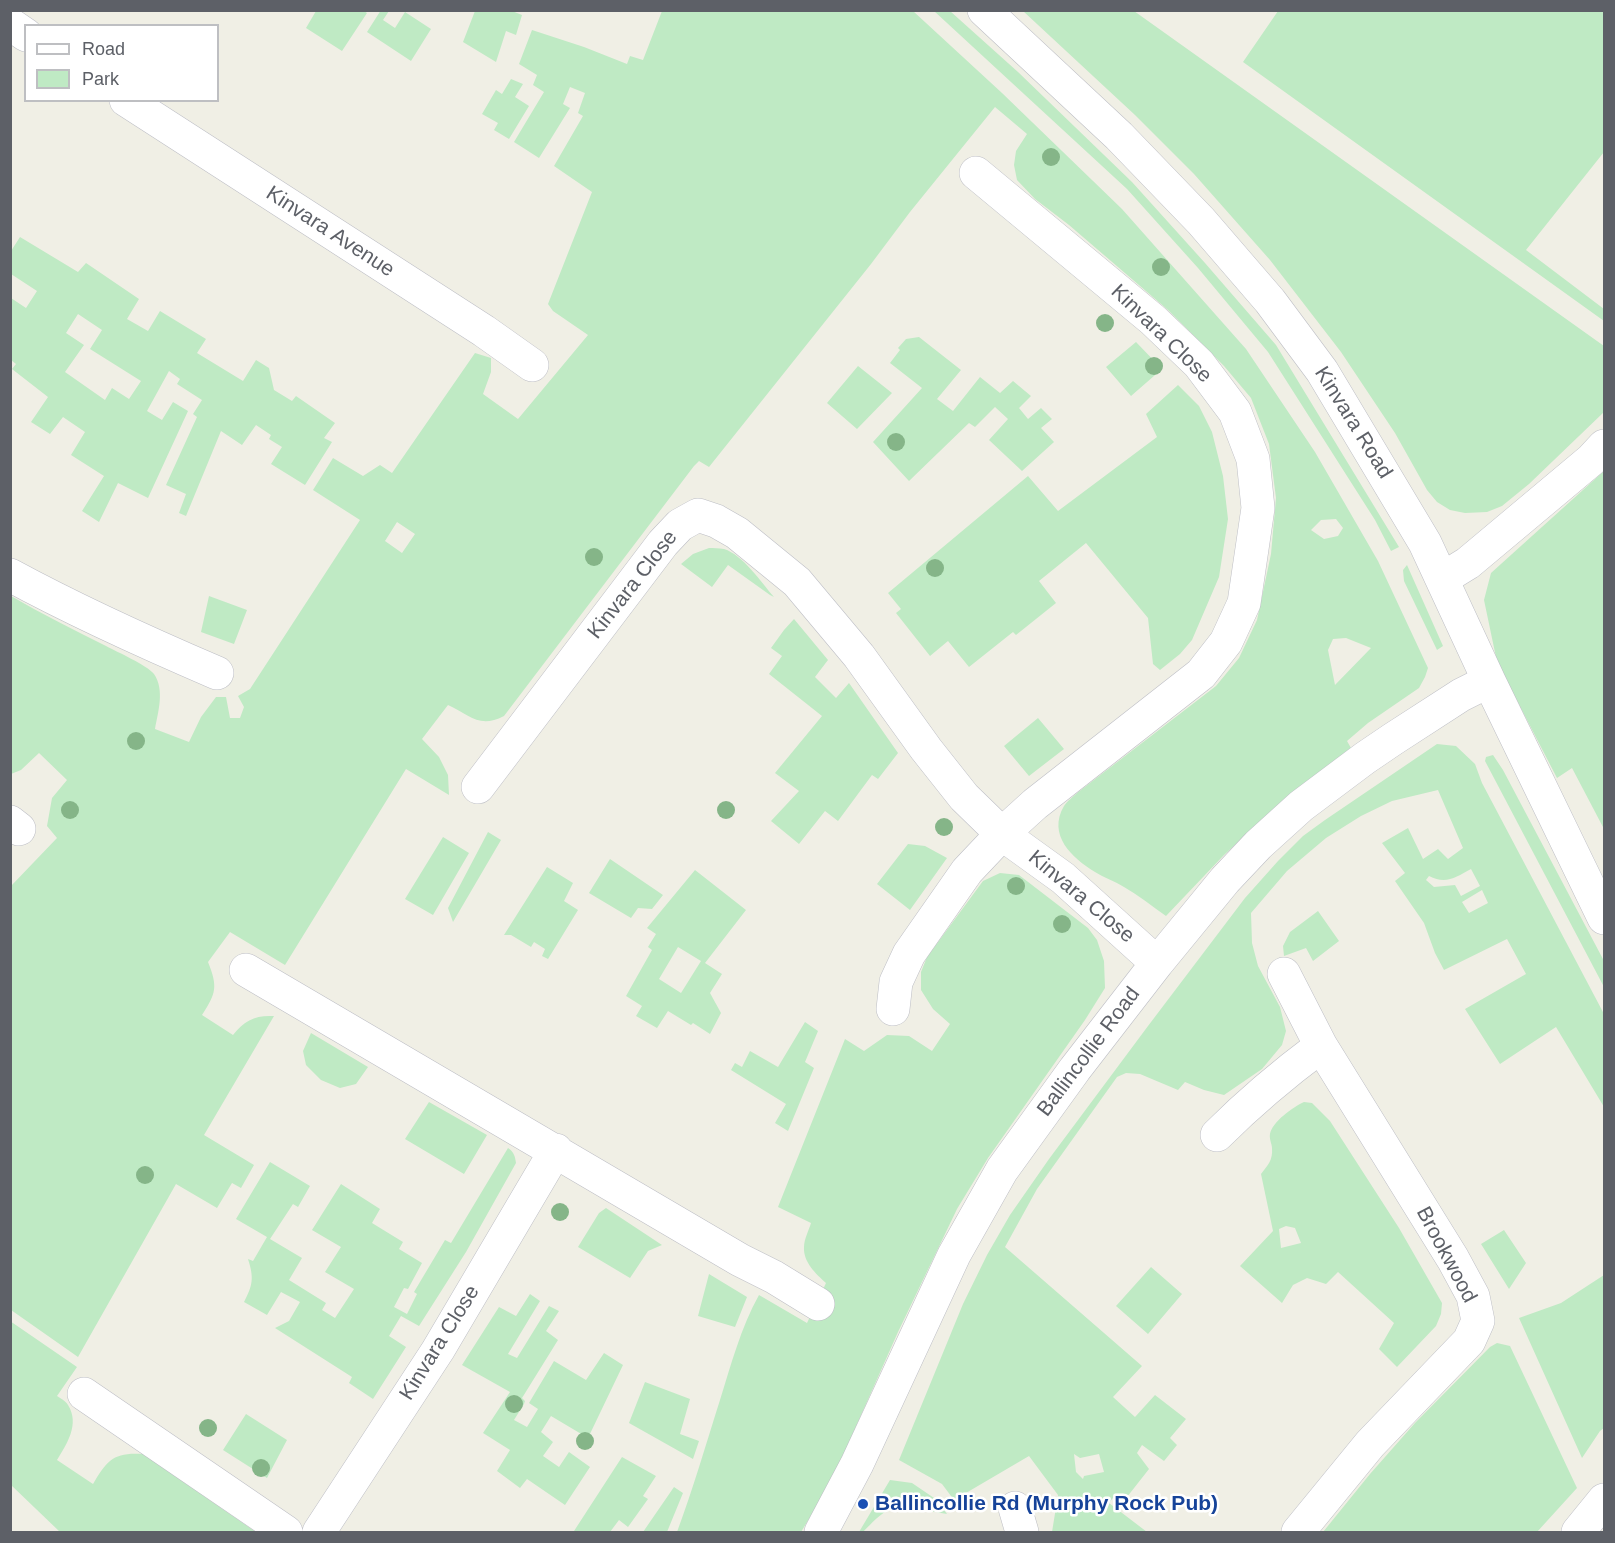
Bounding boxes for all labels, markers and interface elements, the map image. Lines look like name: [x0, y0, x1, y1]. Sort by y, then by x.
legend: [24, 24, 219, 102]
text: Road: [82, 39, 125, 59]
text: Park: [82, 69, 119, 89]
street label: Kinvara Avenue: [261, 181, 399, 283]
street label: Kinvara Close: [1105, 280, 1217, 388]
street label: Kinvara Road: [1309, 362, 1397, 484]
street label: Kinvara Close: [583, 526, 683, 644]
street label: Kinvara Close: [1023, 845, 1139, 949]
street label: Ballincollie Road: [1032, 982, 1146, 1122]
street label: Brookwood: [1410, 1203, 1482, 1307]
street label: Kinvara Close: [395, 1281, 485, 1405]
place label: Ballincollie Rd (Murphy Rock Pub): [875, 1491, 1218, 1517]
marker: Ballincollie Rd (Murphy Rock Pub): [856, 1497, 870, 1511]

